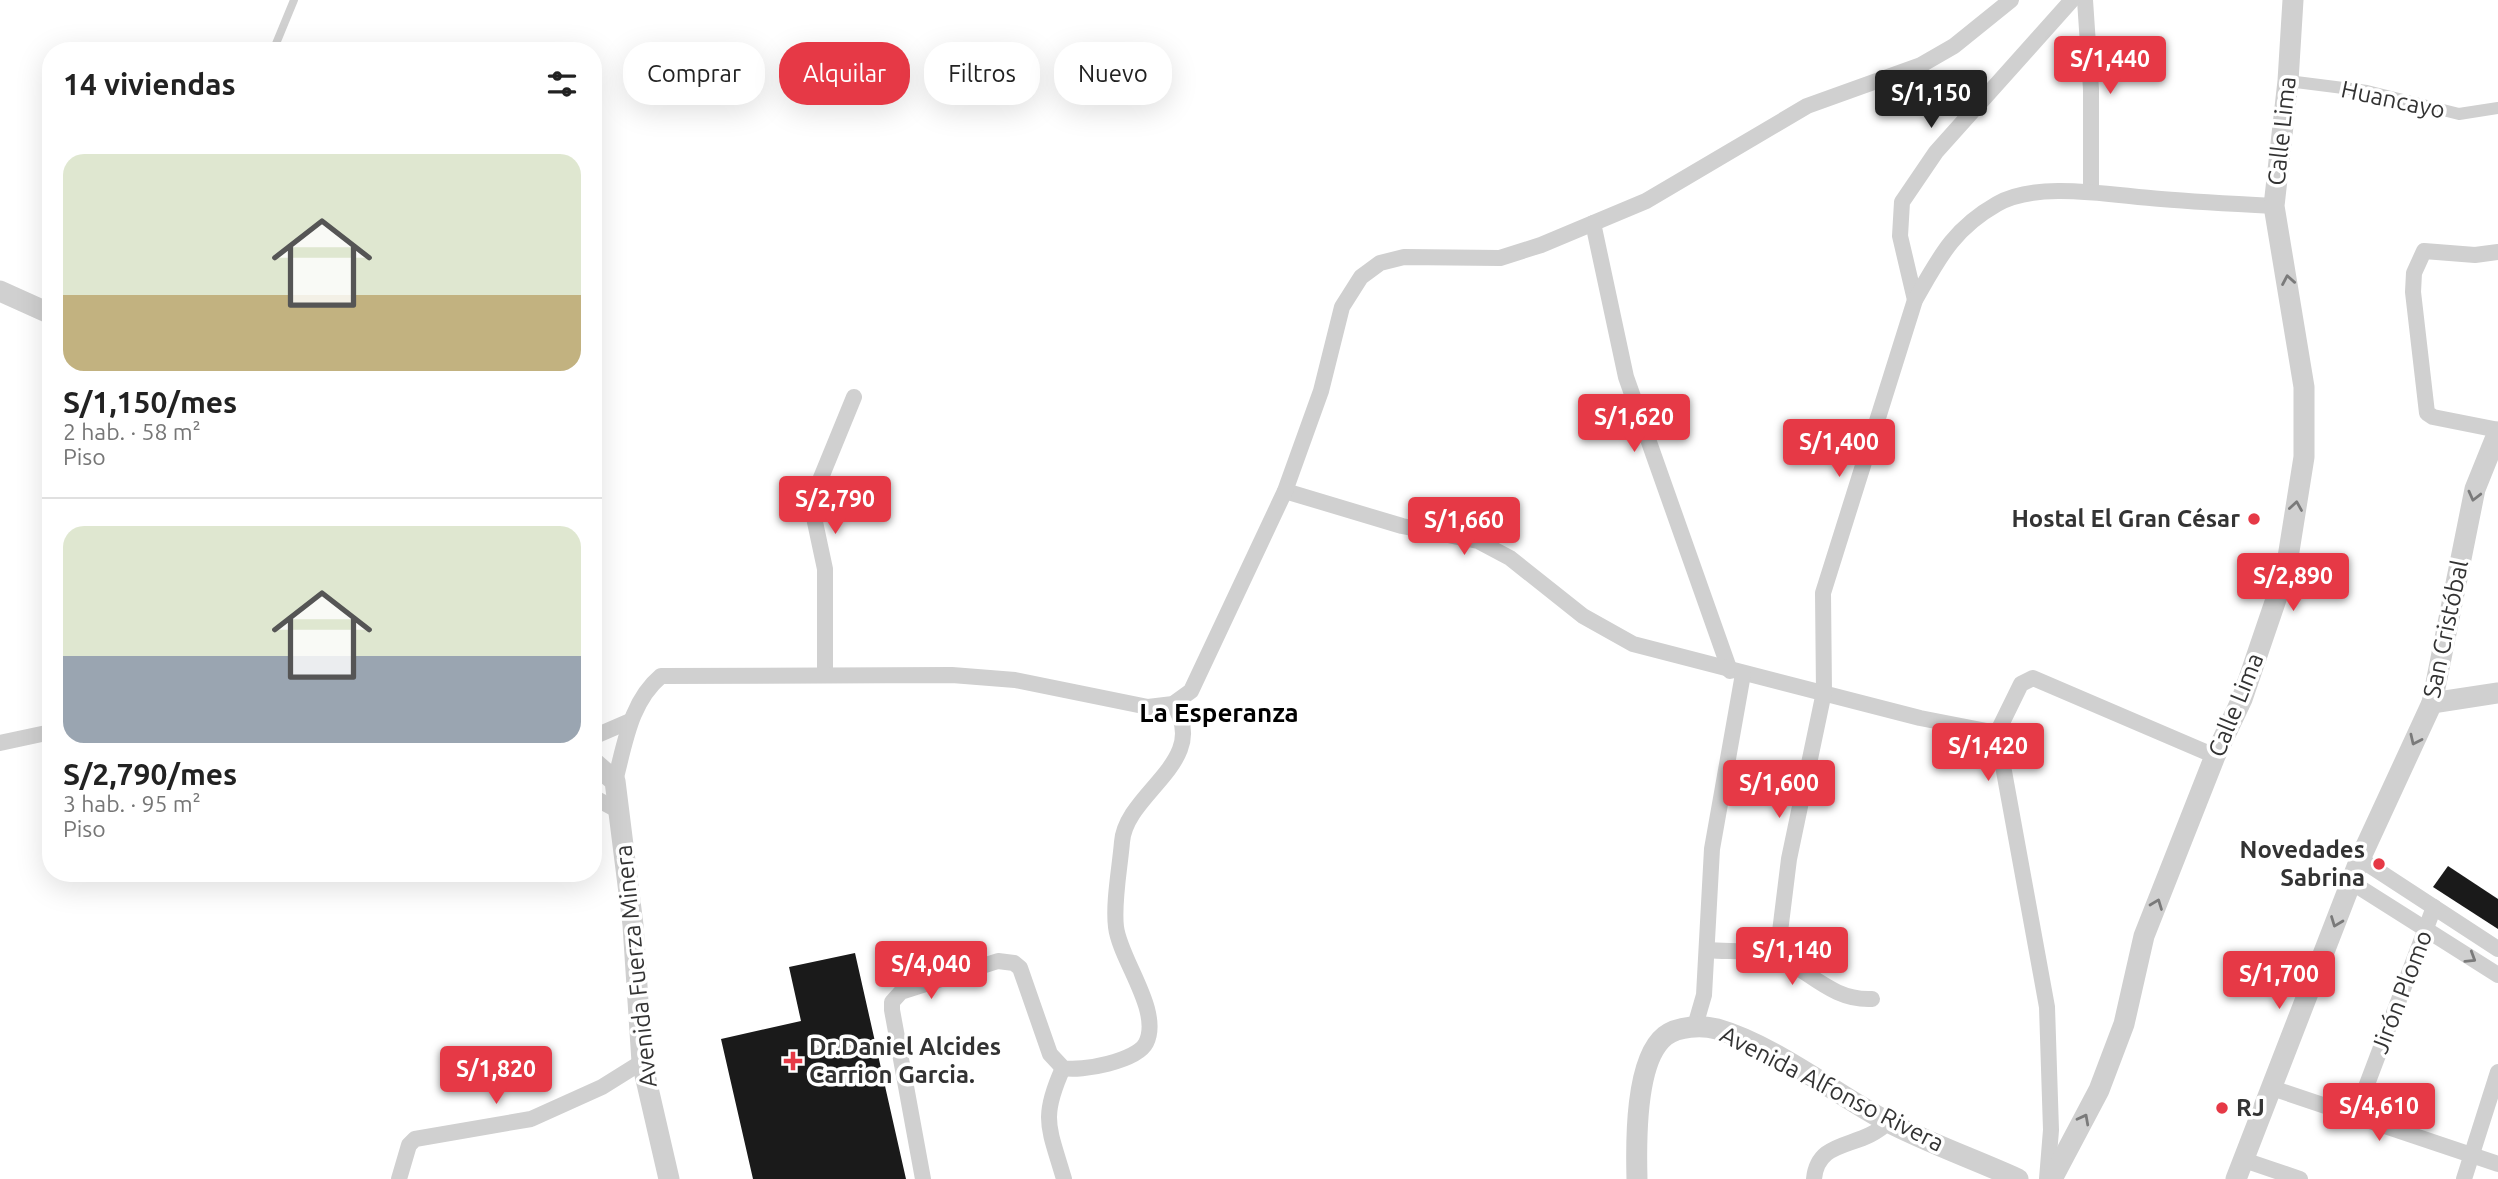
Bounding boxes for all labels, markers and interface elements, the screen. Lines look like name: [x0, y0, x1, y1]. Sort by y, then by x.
pin: S/1,440: [2045, 36, 2175, 96]
chip: Comprar: [623, 42, 765, 105]
chip: Alquilar: [779, 42, 910, 105]
chip: Filtros: [924, 42, 1040, 105]
chip: Nuevo: [1054, 42, 1172, 105]
text: S/1,440: [2070, 46, 2150, 71]
icon: filters: [543, 65, 581, 103]
text: 14 viviendas: [63, 67, 236, 101]
pin: S/1,150: [1866, 71, 1996, 130]
street label: Calle Lima: [2262, 75, 2301, 187]
street label: Huancayo: [2339, 75, 2447, 124]
text: S/1,150: [1891, 80, 1971, 105]
icon: home: [259, 200, 385, 326]
one-way arrow: [2281, 274, 2296, 286]
text: S/1,150/mes: [63, 385, 237, 419]
pin: S/1,620: [1569, 394, 1699, 454]
text: S/1,620: [1594, 404, 1674, 429]
text: 2 hab. · 58 m²: [63, 419, 201, 444]
pin: S/1,400: [1774, 420, 1904, 479]
text: S/1,400: [1799, 429, 1879, 454]
text: Piso: [63, 444, 106, 469]
pin: S/2,790: [770, 476, 900, 536]
text: S/2,790: [795, 486, 875, 511]
one-way arrow: [2468, 490, 2483, 502]
pin: S/1,660: [1399, 498, 1529, 557]
one-way arrow: [2288, 500, 2303, 512]
place label: Hostal El Gran César: [2011, 505, 2240, 532]
text: S/1,660: [1424, 507, 1504, 532]
marker: Hostal El Gran César: [2246, 511, 2262, 527]
pin: S/2,890: [2228, 554, 2358, 613]
street label: San Cristóbal: [2418, 557, 2473, 700]
text: S/2,890: [2253, 563, 2333, 588]
icon: home: [259, 572, 385, 698]
street label: Calle Lima: [2203, 649, 2269, 761]
district label: La Esperanza: [1139, 698, 1299, 727]
pin: S/1,420: [1923, 724, 2053, 783]
text: S/1,420: [1948, 733, 2028, 758]
one-way arrow: [2409, 733, 2423, 745]
text: S/2,790/mes: [63, 757, 237, 791]
pin: S/1,600: [1714, 760, 1844, 820]
text: S/1,600: [1739, 770, 1819, 795]
text: 3 hab. · 95 m²: [63, 791, 201, 816]
text: Piso: [63, 816, 106, 841]
place label: Novedades Sabrina: [2240, 836, 2365, 891]
street label: Avenida Fuerza Minera: [609, 843, 662, 1089]
marker: Novedades Sabrina: [2371, 856, 2387, 872]
one-way arrow: [2148, 899, 2162, 911]
one-way arrow: [2330, 916, 2344, 928]
street label: Jirón Plomo: [2366, 927, 2437, 1057]
pin: S/1,140: [1727, 928, 1857, 987]
text: S/1,140: [1752, 937, 1832, 962]
pin: S/4,040: [866, 942, 996, 1001]
one-way arrow: [2463, 949, 2476, 962]
text: S/4,040: [891, 951, 971, 976]
pin: S/1,700: [2214, 951, 2344, 1011]
text: S/1,700: [2239, 961, 2319, 986]
street label: Avenida Alfonso Rivera: [1716, 1020, 1949, 1157]
place label: Dr.Daniel Alcides Carrion Garcia.: [809, 1033, 1001, 1088]
pin: S/1,820: [431, 1046, 561, 1106]
marker: Dr.Daniel Alcides Carrion Garcia.: [783, 1051, 803, 1071]
text: S/1,820: [456, 1056, 536, 1081]
pin: S/4,610: [2314, 1084, 2444, 1143]
text: S/4,610: [2339, 1093, 2419, 1118]
place label: RJ: [2236, 1094, 2265, 1121]
marker: RJ: [2214, 1100, 2230, 1116]
one-way arrow: [2076, 1113, 2089, 1126]

